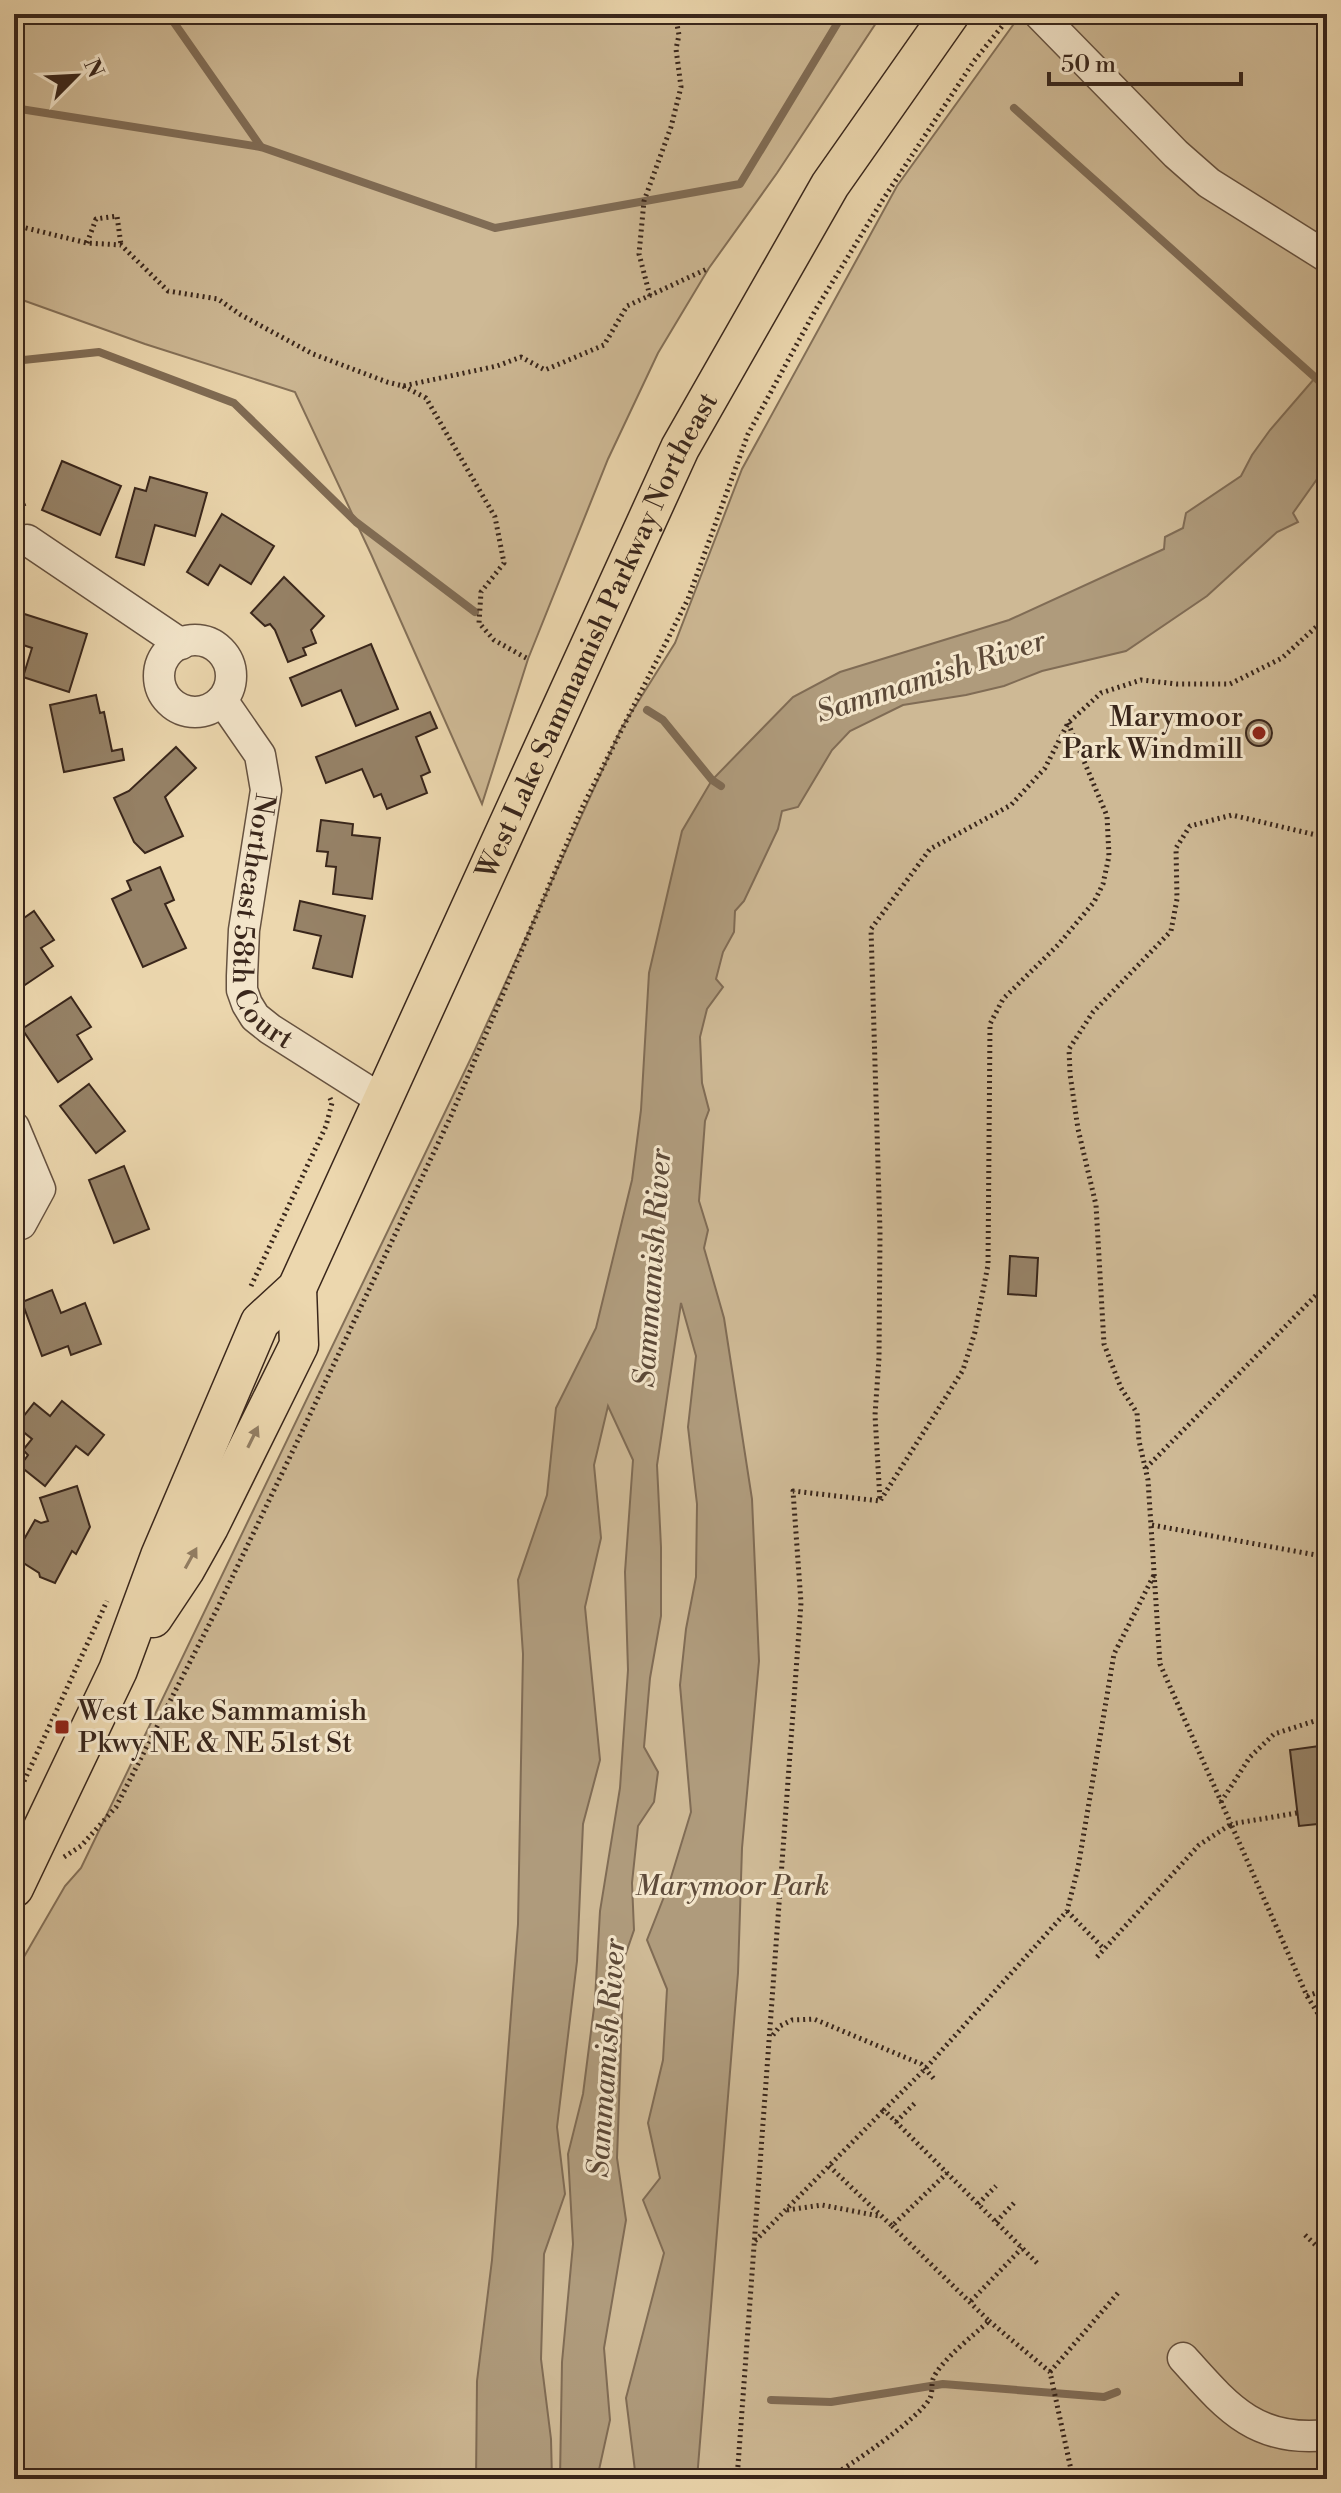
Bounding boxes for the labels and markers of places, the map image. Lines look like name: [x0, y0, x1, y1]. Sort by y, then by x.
place label: Marymoor Park Windmill: [1062, 700, 1243, 767]
marker: Marymoor Park Windmill: [1250, 724, 1268, 742]
place label: West Lake Sammamish Pkwy NE & NE 51st St: [77, 1694, 367, 1761]
marker: West Lake Sammamish Pkwy NE & NE 51st St: [53, 1718, 71, 1736]

